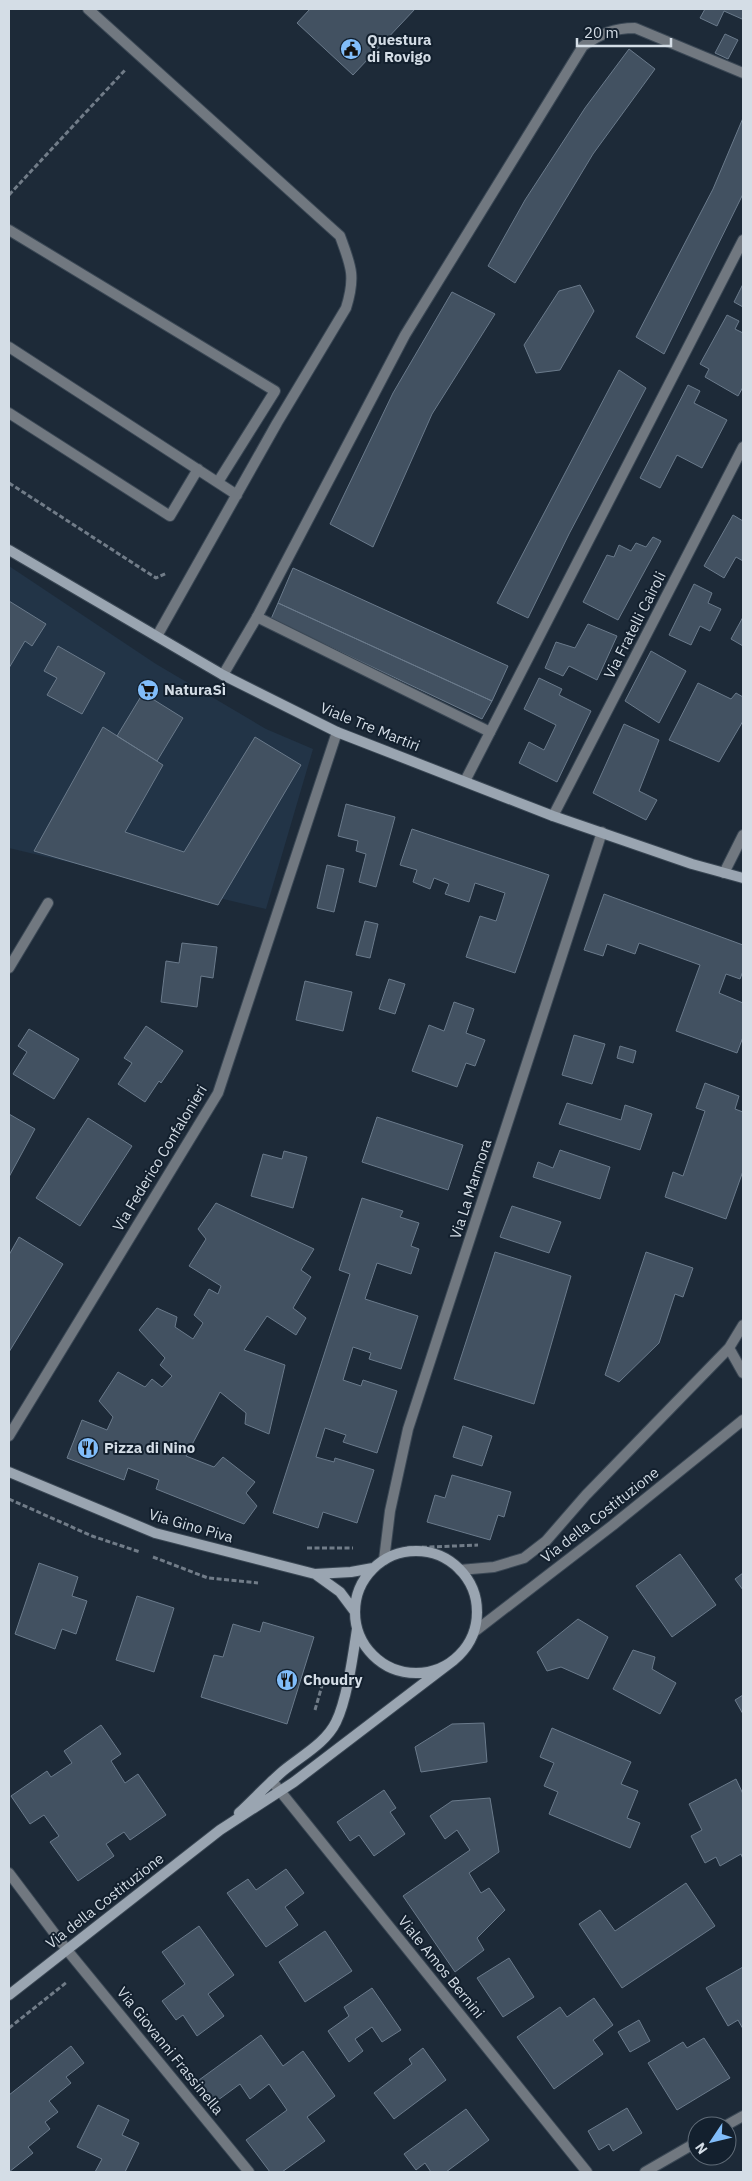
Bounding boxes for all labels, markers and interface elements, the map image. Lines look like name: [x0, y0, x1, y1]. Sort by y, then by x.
scale bar: [577, 15, 671, 47]
text: 20 m: [584, 23, 619, 42]
place label: Questura di Rovigo: [367, 30, 432, 66]
public building icon: Questura di Rovigo: [339, 37, 363, 61]
street label: Via Fratelli Cairoli: [599, 568, 670, 681]
supermarket icon: NaturaSì: [136, 678, 160, 702]
place label: NaturaSì: [164, 680, 226, 699]
street label: Viale Tre Martiri: [318, 698, 423, 755]
street label: Via Federico Confalonieri: [108, 1081, 211, 1234]
street label: Via La Marmora: [445, 1136, 496, 1241]
restaurant icon: Pizza di Nino: [76, 1436, 100, 1460]
place label: Pizza di Nino: [104, 1438, 195, 1457]
street label: Via della Costituzione: [537, 1463, 663, 1567]
street label: Via Gino Piva: [147, 1504, 236, 1547]
restaurant icon: Choudry: [275, 1668, 299, 1692]
place label: Choudry: [303, 1670, 362, 1689]
street label: Via della Costituzione: [42, 1849, 168, 1953]
street label: Viale Amos Bernini: [394, 1911, 489, 2022]
street label: Via Giovanni Frassinella: [113, 1983, 228, 2119]
north arrow: [687, 2116, 737, 2166]
text: N: [691, 2139, 712, 2158]

